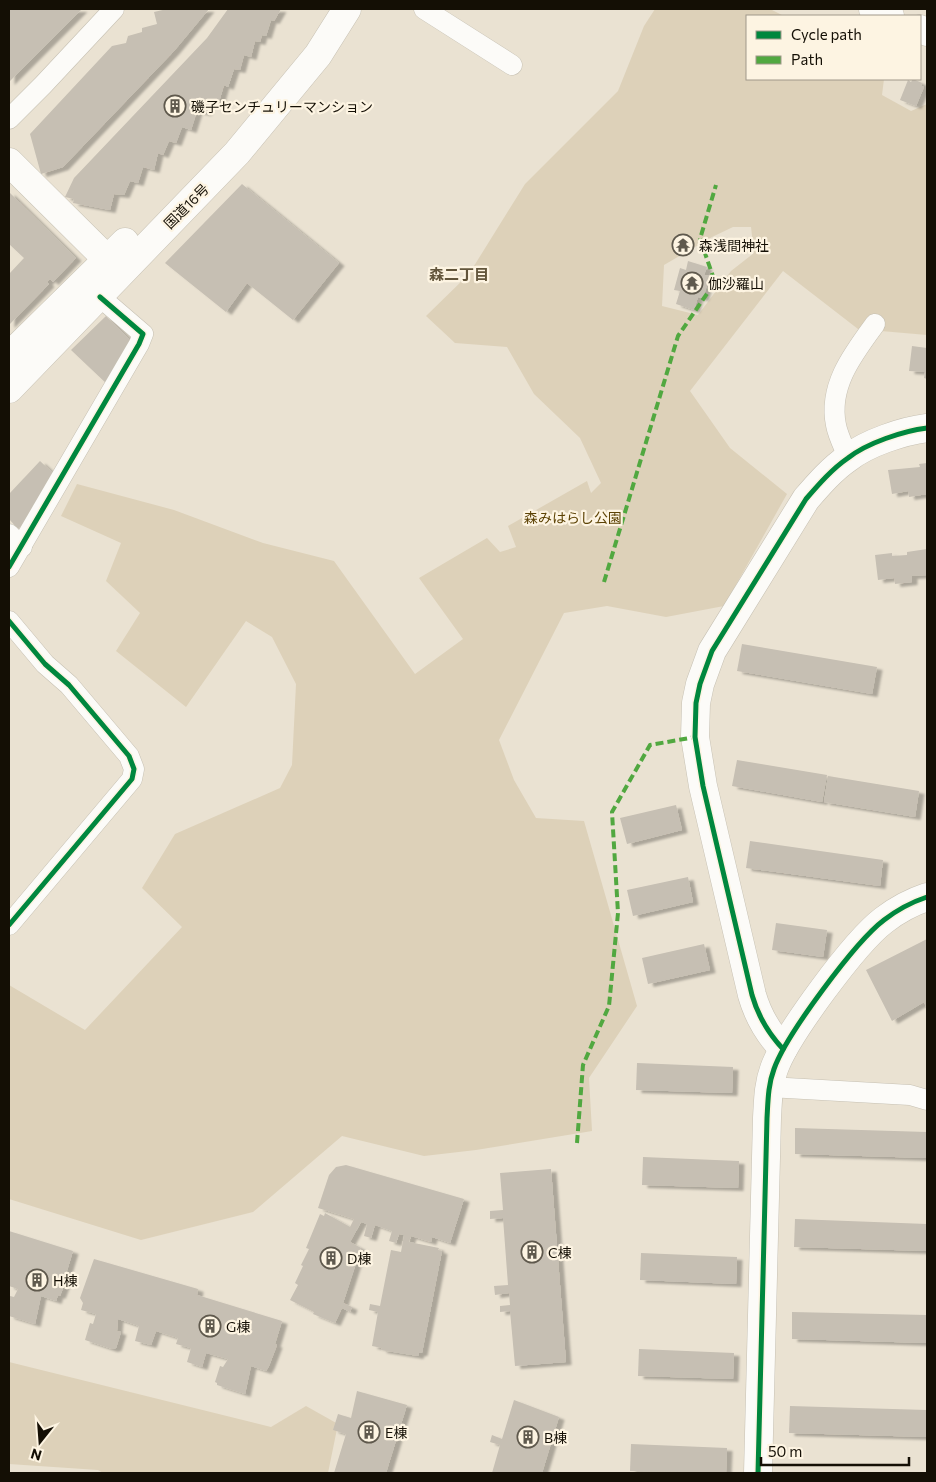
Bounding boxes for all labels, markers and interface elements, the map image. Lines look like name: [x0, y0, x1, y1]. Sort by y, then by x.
legend: [746, 15, 921, 80]
text: Cycle path: [791, 25, 862, 43]
text: Path: [791, 50, 823, 68]
building icon: 磯子センチュリーマンション: [163, 94, 187, 118]
place label: 磯子センチュリーマンション: [191, 98, 373, 115]
street label: 国道16号: [160, 180, 212, 232]
temple icon: 森浅間神社: [671, 233, 695, 257]
place label: 森浅間神社: [699, 237, 769, 254]
district label: 森二丁目: [429, 265, 489, 283]
temple icon: 伽沙羅山: [680, 271, 704, 295]
place label: 伽沙羅山: [708, 275, 764, 292]
park label: 森みはらし公園: [524, 509, 622, 526]
building icon: C棟: [520, 1240, 544, 1264]
place label: C棟: [548, 1244, 572, 1261]
building icon: D棟: [319, 1246, 343, 1270]
place label: D棟: [347, 1250, 371, 1267]
building icon: H棟: [25, 1268, 49, 1292]
place label: H棟: [53, 1272, 78, 1289]
building icon: G棟: [198, 1314, 222, 1338]
place label: G棟: [226, 1318, 250, 1335]
north arrow: [15, 1417, 65, 1467]
building icon: E棟: [357, 1420, 381, 1444]
place label: E棟: [385, 1424, 407, 1441]
building icon: B棟: [516, 1425, 540, 1449]
place label: B棟: [544, 1429, 567, 1446]
scale bar: [761, 1434, 908, 1466]
text: 50 m: [768, 1442, 802, 1460]
text: N: [29, 1445, 44, 1465]

